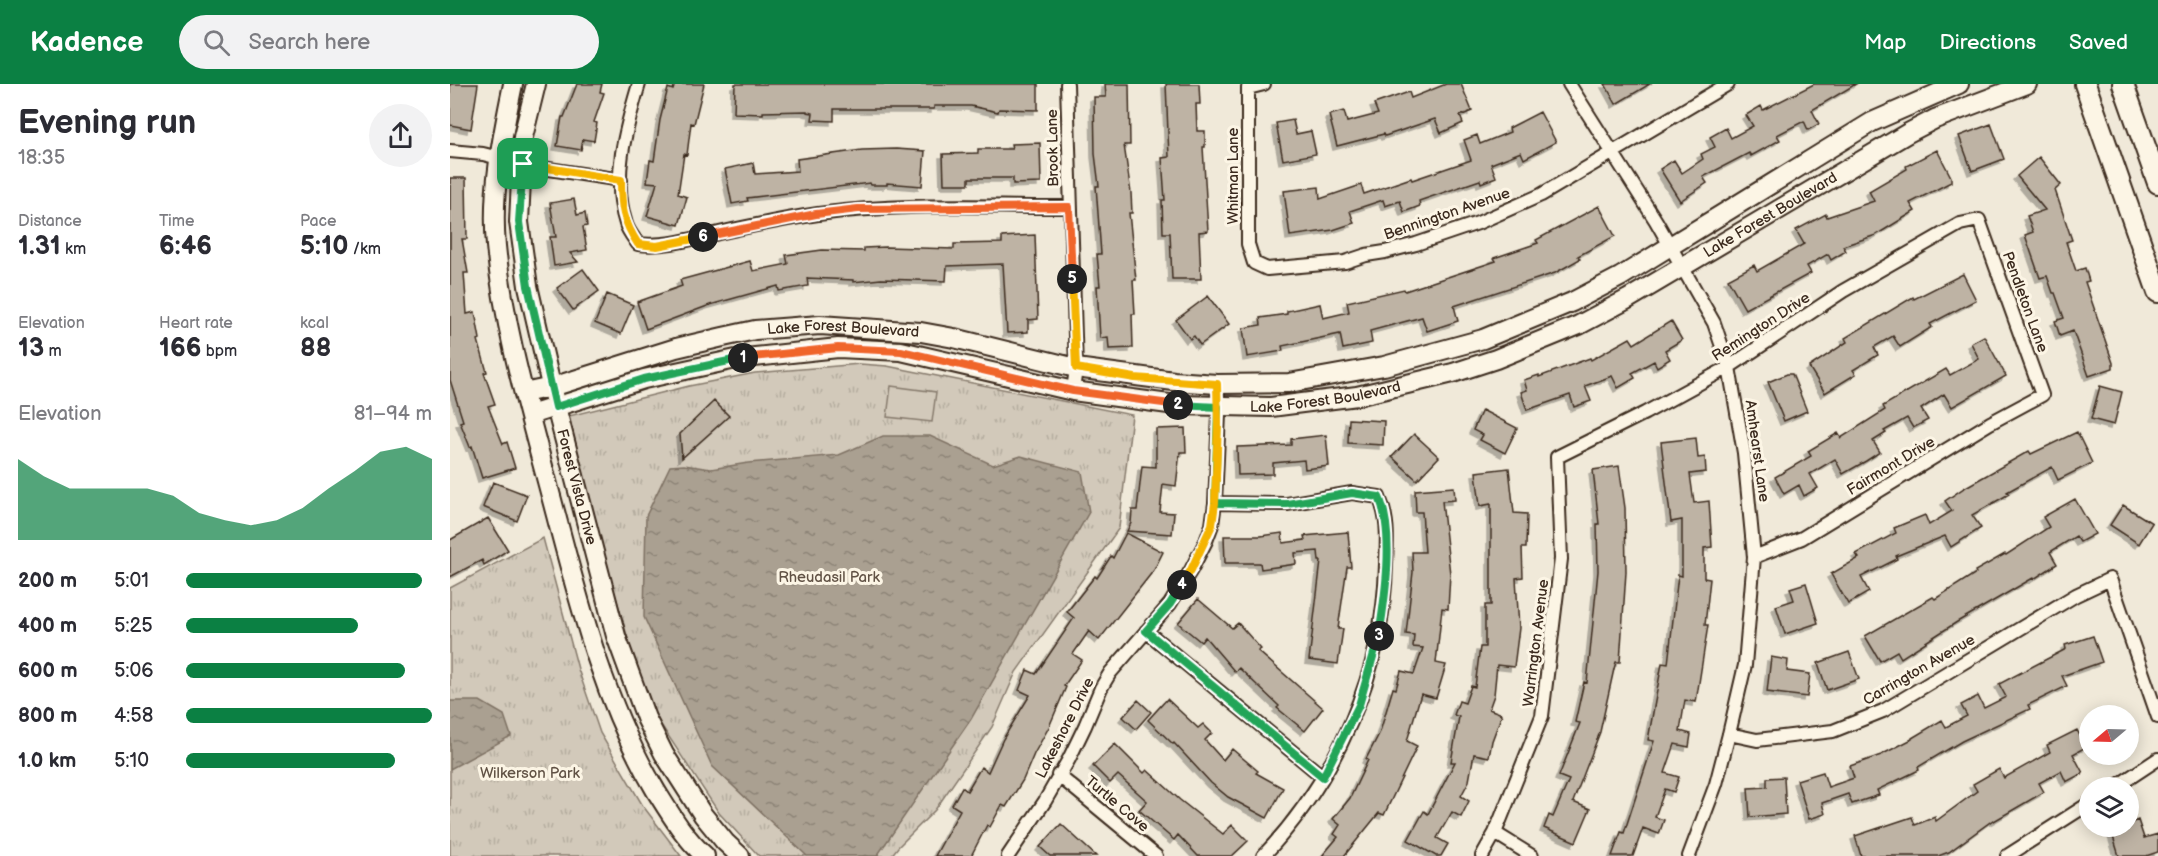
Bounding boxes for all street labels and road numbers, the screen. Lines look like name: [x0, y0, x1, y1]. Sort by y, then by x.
street label: Brook Lane: [1043, 109, 1063, 187]
street label: Whitman Lane: [1224, 127, 1243, 224]
street label: Lake Forest Boulevard: [1700, 168, 1841, 262]
street label: Bennington Avenue: [1381, 183, 1513, 245]
street label: Pendleton Lane: [1998, 249, 2052, 355]
street label: Remington Drive: [1708, 288, 1814, 366]
street label: Lake Forest Boulevard: [766, 315, 920, 341]
street label: Lake Forest Boulevard: [1250, 376, 1403, 417]
street label: Amhearst Lane: [1740, 399, 1774, 503]
street label: Forest Vista Drive: [553, 427, 601, 547]
street label: Fairmont Drive: [1844, 432, 1938, 500]
street label: Warrington Avenue: [1519, 578, 1553, 708]
street label: Carrington Avenue: [1860, 630, 1978, 710]
street label: Lakeshore Drive: [1032, 674, 1099, 781]
street label: Turtle Cove: [1081, 772, 1153, 836]

